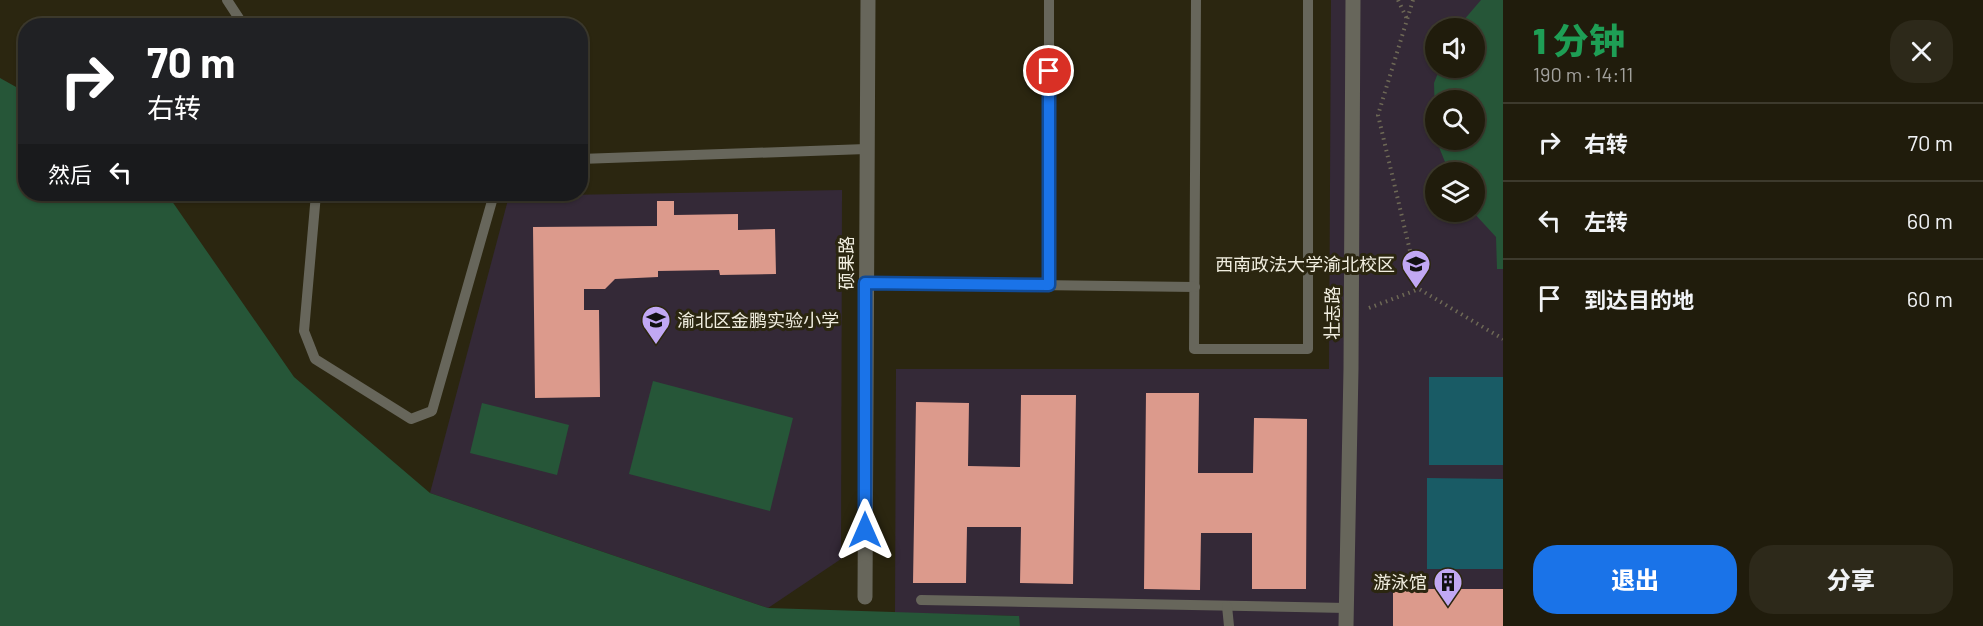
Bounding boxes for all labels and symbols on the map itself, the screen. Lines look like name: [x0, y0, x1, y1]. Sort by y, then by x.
pin: [1023, 45, 1074, 96]
street label: 硕果路: [835, 236, 857, 290]
school or university icon: 西南政法大学渝北校区: [1400, 248, 1432, 290]
place label: 西南政法大学渝北校区: [1215, 253, 1395, 275]
street label: 壮志路: [1321, 286, 1343, 340]
school or university icon: 渝北区金鹏实验小学: [640, 304, 672, 346]
place label: 渝北区金鹏实验小学: [677, 309, 839, 331]
position arrow: [833, 498, 897, 562]
building icon: 游泳馆: [1432, 566, 1464, 608]
place label: 游泳馆: [1373, 571, 1427, 593]

